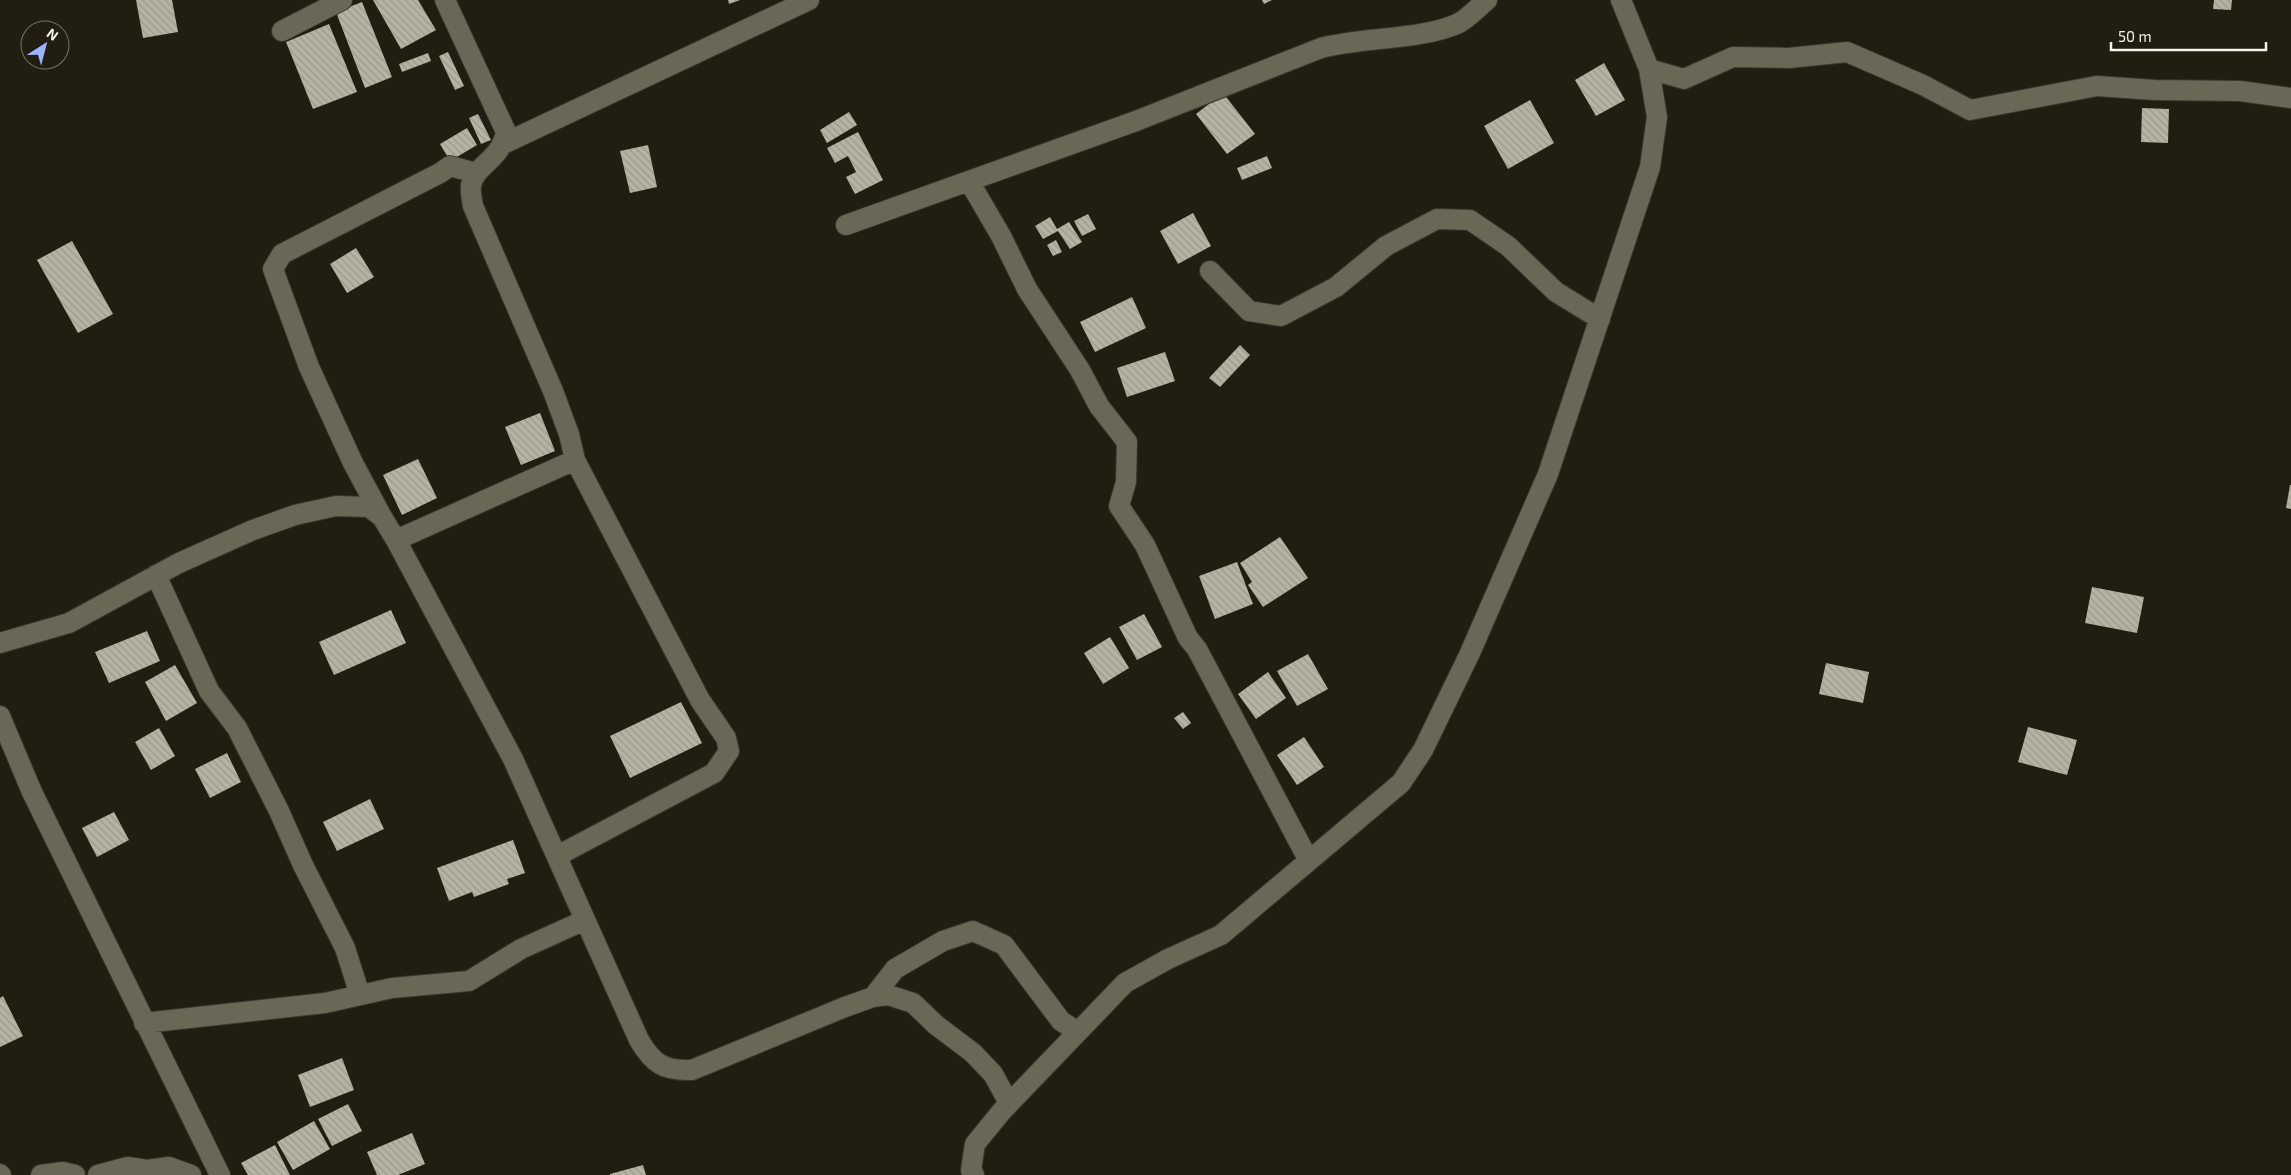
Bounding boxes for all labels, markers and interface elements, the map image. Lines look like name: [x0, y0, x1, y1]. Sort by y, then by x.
north arrow: [20, 20, 70, 70]
scale bar: [2111, 20, 2266, 52]
text: N: [44, 24, 62, 44]
text: 50 m: [2118, 27, 2152, 45]

